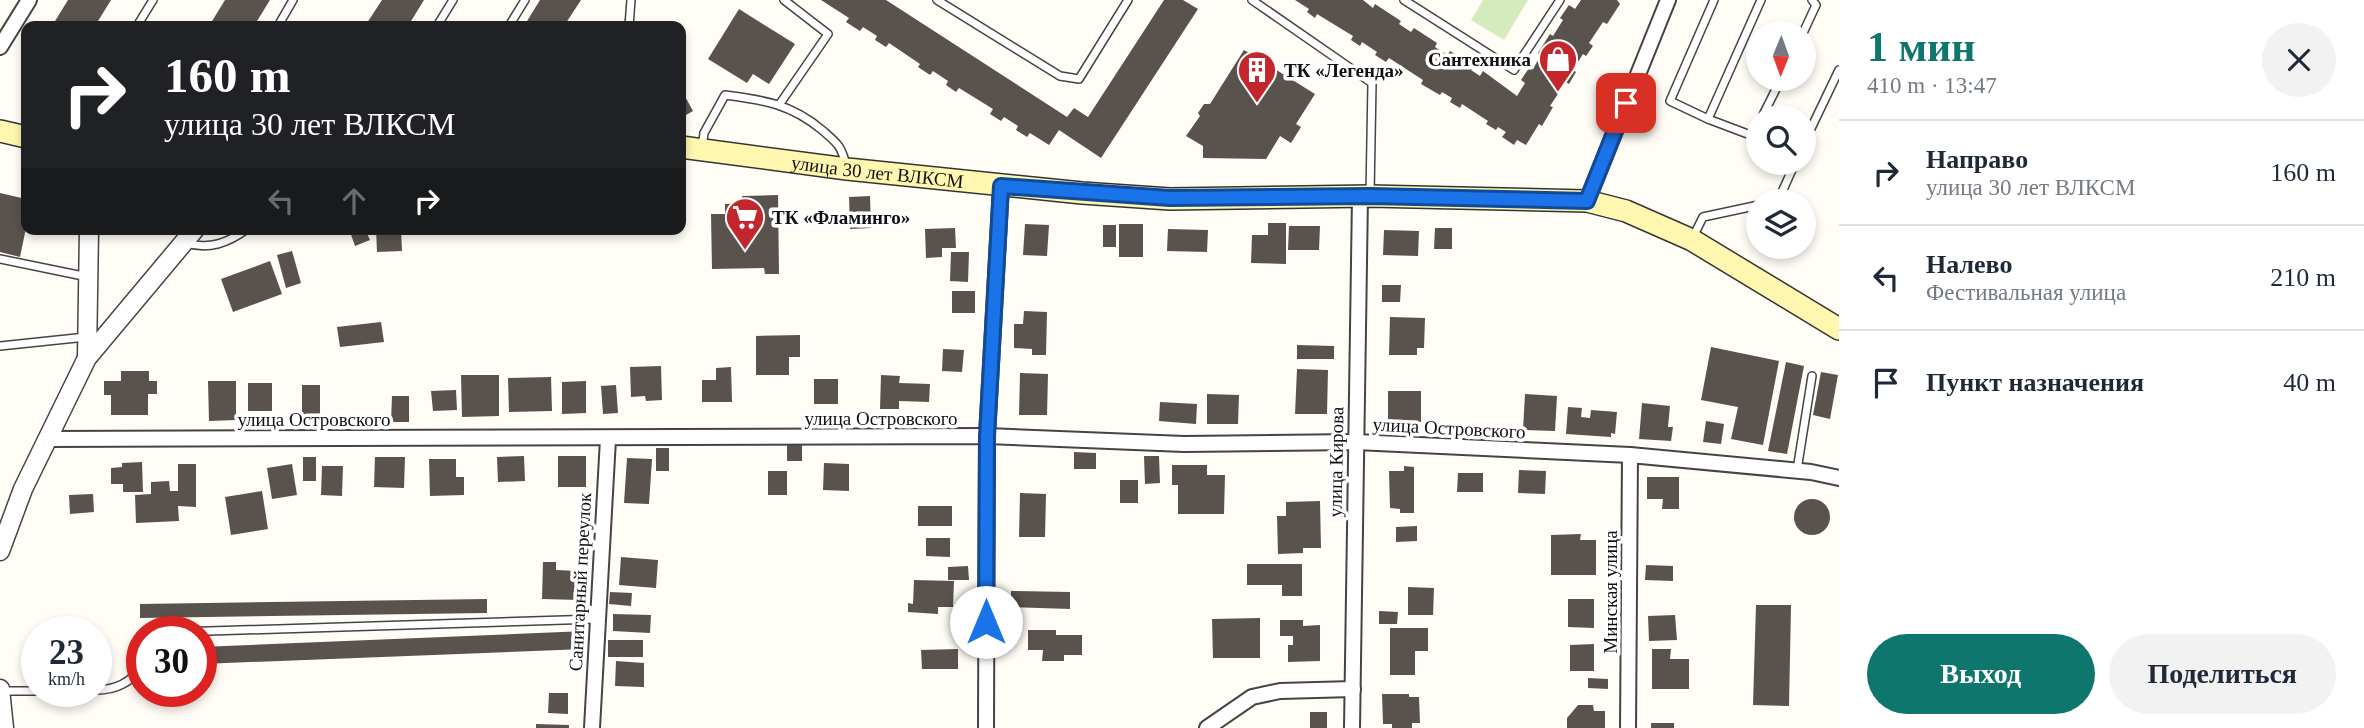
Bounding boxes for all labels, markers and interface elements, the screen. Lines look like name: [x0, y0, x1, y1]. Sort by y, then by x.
north arrow: [1746, 21, 1816, 91]
map controls: [1746, 21, 1816, 259]
button: close: [2262, 23, 2336, 97]
text: 1 мин: [1867, 24, 1976, 70]
shop icon: Сантехника: [1537, 38, 1579, 93]
text: 160 m: [164, 48, 291, 103]
icon: right: [49, 49, 140, 140]
building icon: ТК «Легенда»: [1236, 49, 1278, 104]
place label: Сантехника: [1428, 49, 1531, 70]
place label: ТК «Легенда»: [1284, 60, 1404, 81]
pin: [1596, 73, 1656, 133]
text: 410 m · 13:47: [1867, 73, 1997, 98]
icon: arrive: [1607, 84, 1645, 122]
button: search: [1746, 105, 1816, 175]
text: улица 30 лет ВЛКСМ: [164, 106, 455, 142]
text: Направо: [1926, 145, 2028, 174]
street label: улица 30 лет ВЛКСМ: [790, 151, 965, 191]
icon: right: [1867, 154, 1905, 192]
text: 160 m: [2270, 158, 2336, 187]
text: улица 30 лет ВЛКСМ: [1926, 175, 2135, 200]
icon: left: [262, 182, 300, 220]
icon: ahead: [335, 182, 373, 220]
icon: right: [408, 182, 446, 220]
button: layers: [1746, 189, 1816, 259]
supermarket icon: ТК «Фламинго»: [724, 196, 766, 251]
place label: ТК «Фламинго»: [772, 207, 910, 228]
text: Налево: [1926, 250, 2012, 279]
icon: left: [1867, 259, 1905, 297]
text: 210 m: [2270, 263, 2336, 292]
text: Фестивальная улица: [1926, 280, 2126, 305]
icon: arrive: [1867, 364, 1905, 402]
text: Пункт назначения: [1926, 368, 2144, 397]
text: 40 m: [2283, 368, 2336, 397]
street label: улица Кирова: [1325, 406, 1347, 518]
street label: улица Островского: [804, 408, 958, 429]
street label: улица Островского: [237, 409, 391, 430]
street label: улица Островского: [1372, 414, 1526, 442]
street label: Санитарный переулок: [565, 491, 595, 672]
street label: Минская улица: [1600, 530, 1621, 654]
position arrow: [949, 585, 1023, 659]
speed limit sign: 30: [126, 616, 217, 707]
text: 23: [49, 633, 84, 672]
button: Выход: [1867, 634, 2095, 714]
button: Поделиться: [2109, 634, 2336, 714]
text: km/h: [48, 669, 85, 689]

